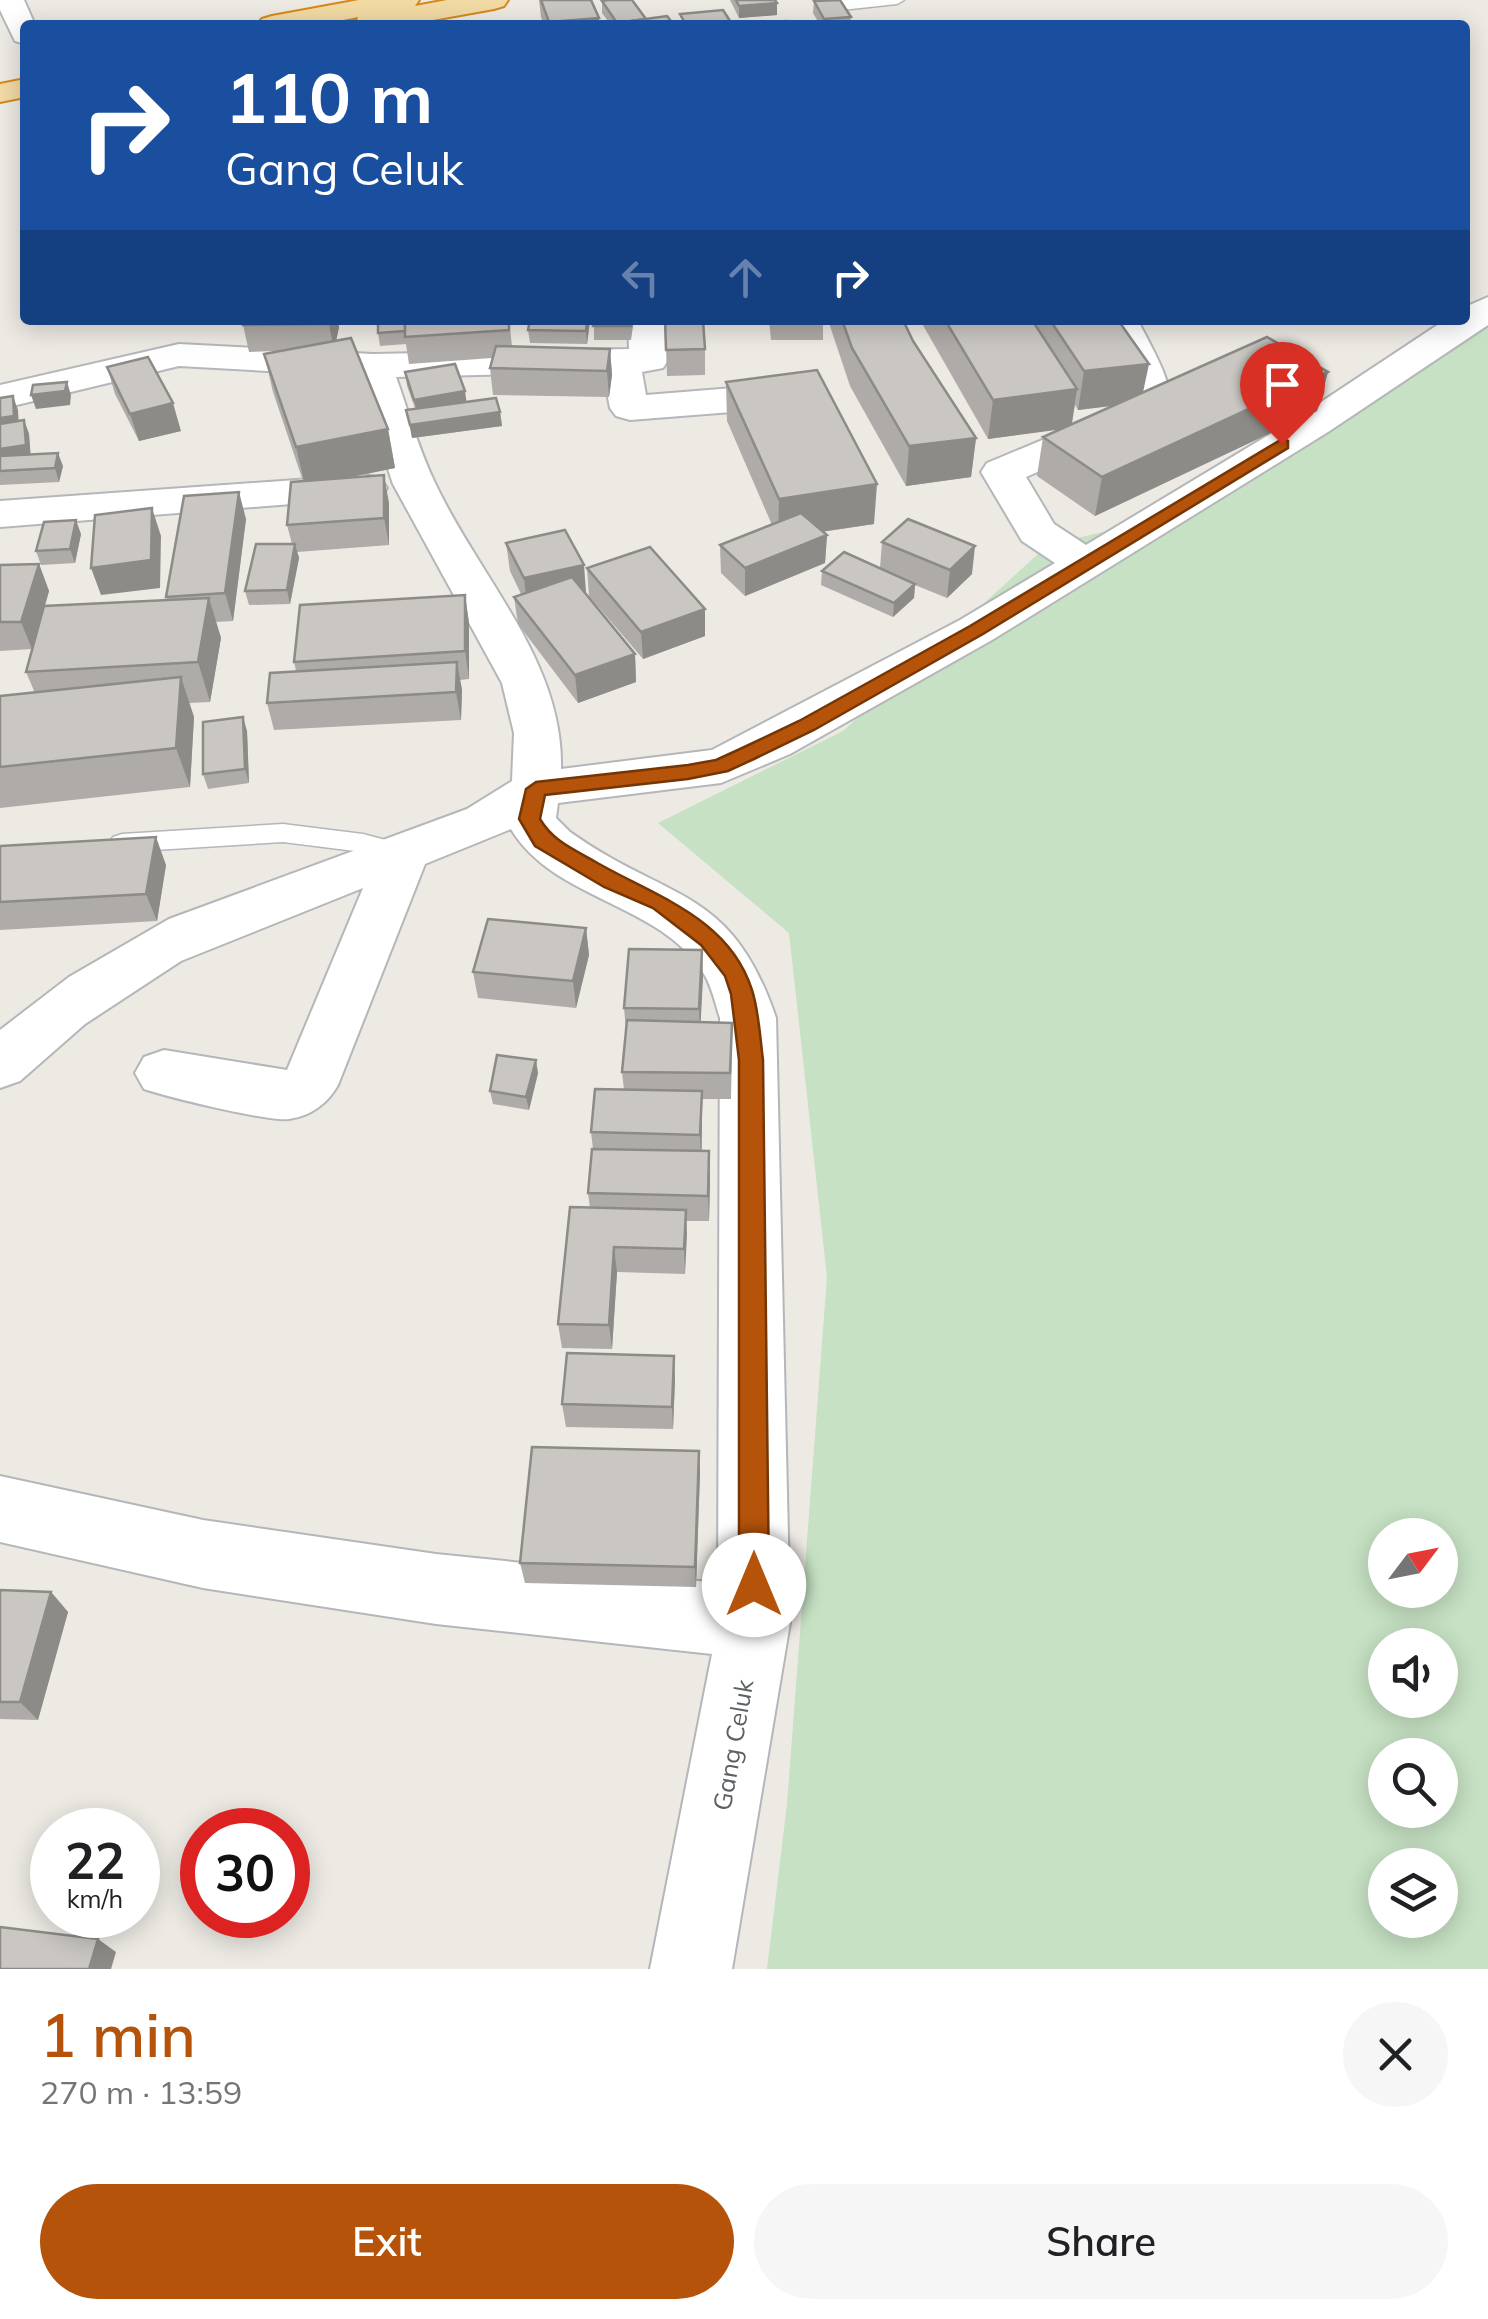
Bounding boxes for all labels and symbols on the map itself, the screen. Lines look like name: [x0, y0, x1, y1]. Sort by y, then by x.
pin: [1240, 342, 1325, 445]
north arrow: [1368, 1518, 1458, 1608]
position arrow: [702, 1533, 806, 1637]
street label: Gang Celuk: [706, 1676, 759, 1813]
speed limit sign: 30: [180, 1808, 310, 1938]

